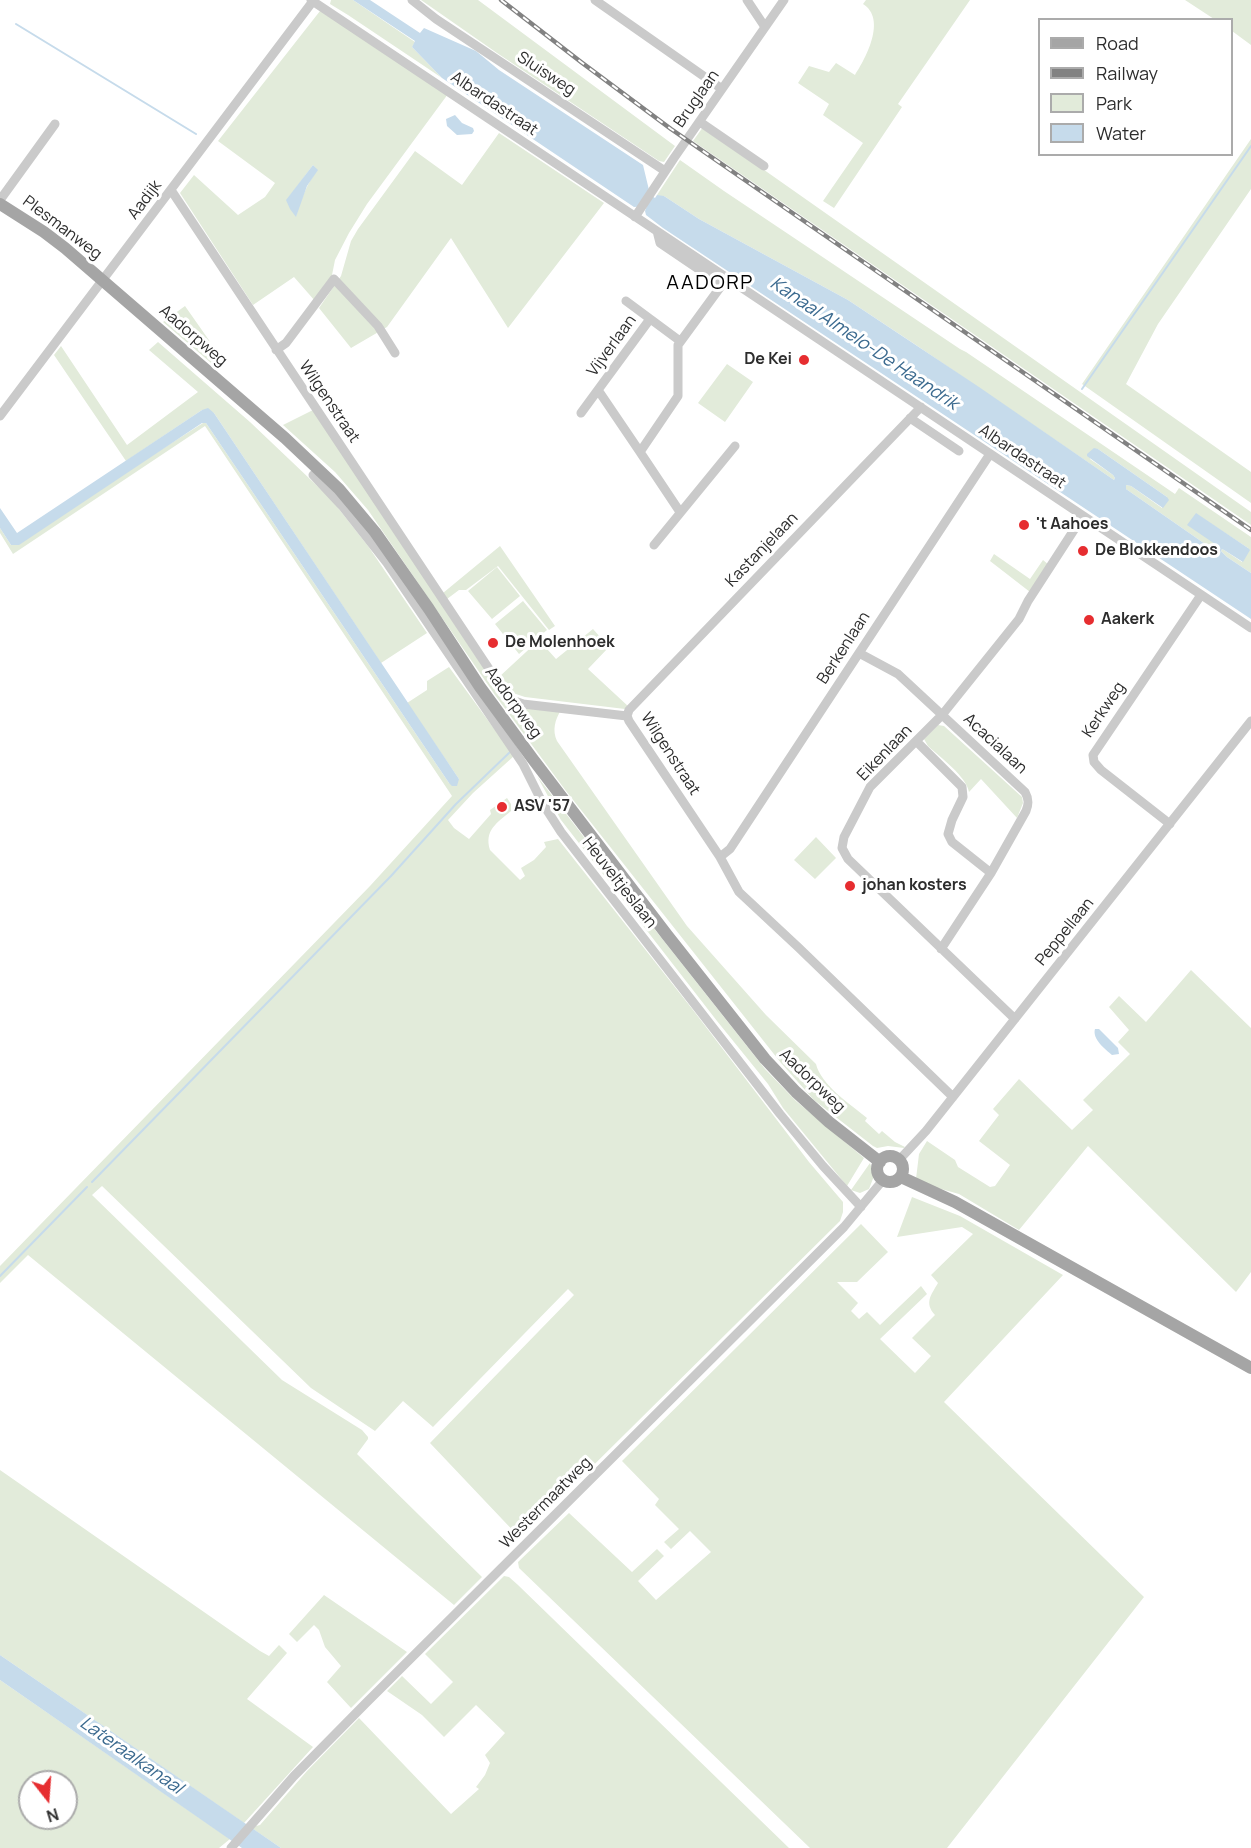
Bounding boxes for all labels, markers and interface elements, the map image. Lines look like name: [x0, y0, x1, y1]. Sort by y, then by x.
legend: [1038, 18, 1233, 156]
text: Road: [1096, 31, 1139, 55]
street label: Sluisweg: [513, 48, 579, 100]
text: Railway: [1096, 61, 1158, 85]
street label: Bruglaan: [670, 67, 724, 131]
street label: Albardastraat: [447, 68, 541, 140]
text: Park: [1096, 91, 1132, 115]
text: Water: [1096, 121, 1146, 145]
street label: Aadijk: [124, 177, 166, 223]
street label: Plesmanweg: [19, 192, 105, 264]
district label: AADORP: [666, 271, 754, 295]
water label: Kanaal Almelo-De Haandrik: [766, 273, 962, 415]
street label: Aadorpweg: [155, 301, 231, 371]
street label: Vijverlaan: [583, 312, 641, 380]
place label: De Kei: [744, 350, 792, 370]
marker: De Kei: [797, 353, 811, 367]
street label: Wilgenstraat: [295, 357, 363, 447]
street label: Albardastraat: [975, 421, 1069, 493]
street label: Kastanjelaan: [722, 509, 802, 591]
place label: 't Aahoes: [1036, 515, 1108, 535]
marker: 't Aahoes: [1017, 518, 1031, 532]
place label: De Blokkendoos: [1095, 541, 1218, 561]
marker: De Blokkendoos: [1076, 544, 1090, 558]
street label: Berkenlaan: [814, 608, 874, 688]
place label: Aakerk: [1101, 610, 1154, 630]
marker: Aakerk: [1082, 613, 1096, 627]
place label: De Molenhoek: [505, 633, 615, 653]
marker: De Molenhoek: [486, 636, 500, 650]
street label: Aadorpweg: [481, 664, 545, 742]
street label: Kerkweg: [1079, 679, 1129, 741]
street label: Wilgenstraat: [636, 709, 704, 799]
street label: Acacialaan: [959, 710, 1031, 778]
street label: Eikenlaan: [854, 721, 916, 785]
place label: ASV '57: [514, 797, 570, 817]
marker: ASV '57: [495, 800, 509, 814]
street label: Heuveltjeslaan: [578, 834, 660, 932]
place label: johan kosters: [862, 876, 967, 896]
marker: johan kosters: [843, 879, 857, 893]
street label: Peppellaan: [1032, 894, 1098, 970]
street label: Aadorpweg: [775, 1045, 849, 1117]
street label: Westermaatweg: [496, 1453, 596, 1553]
water label: Lateraalkanaal: [75, 1713, 187, 1799]
north arrow: [18, 1770, 78, 1830]
text: N: [44, 1803, 61, 1828]

